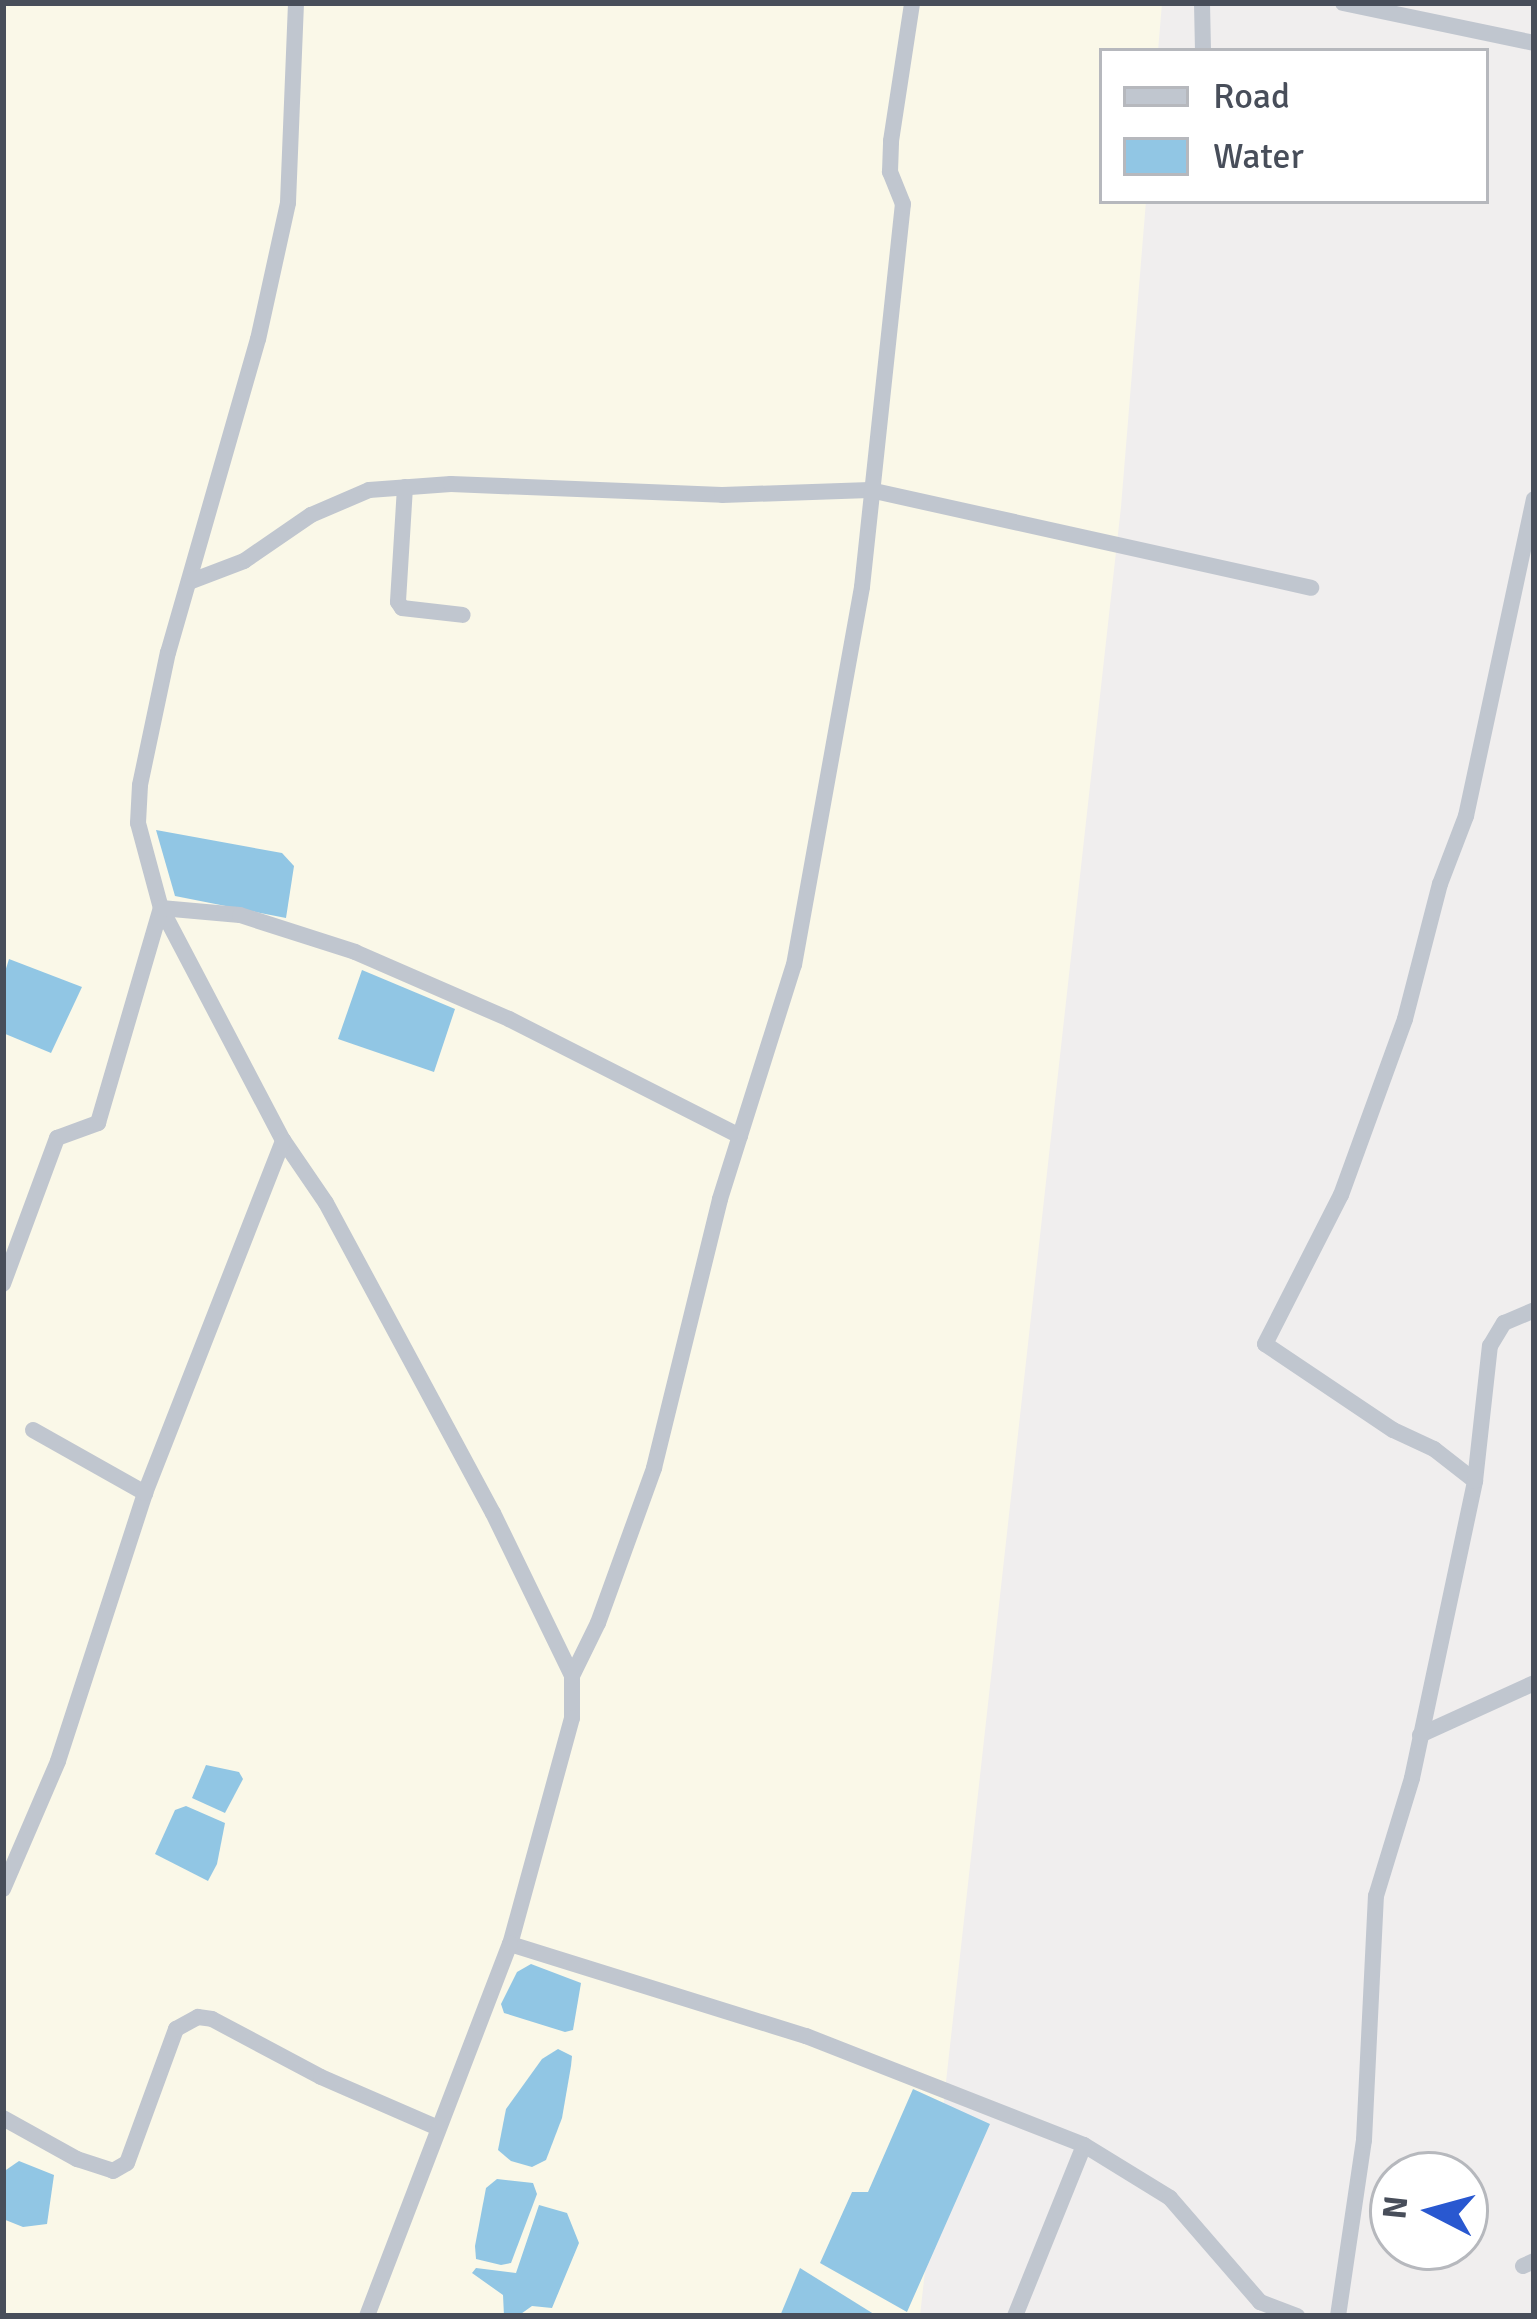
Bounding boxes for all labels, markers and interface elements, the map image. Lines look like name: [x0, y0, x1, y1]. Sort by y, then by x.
legend: [1099, 48, 1489, 204]
text: Road: [1213, 74, 1290, 119]
text: Water: [1213, 134, 1304, 179]
north arrow: [1369, 2151, 1489, 2271]
text: N: [1374, 2194, 1417, 2221]

